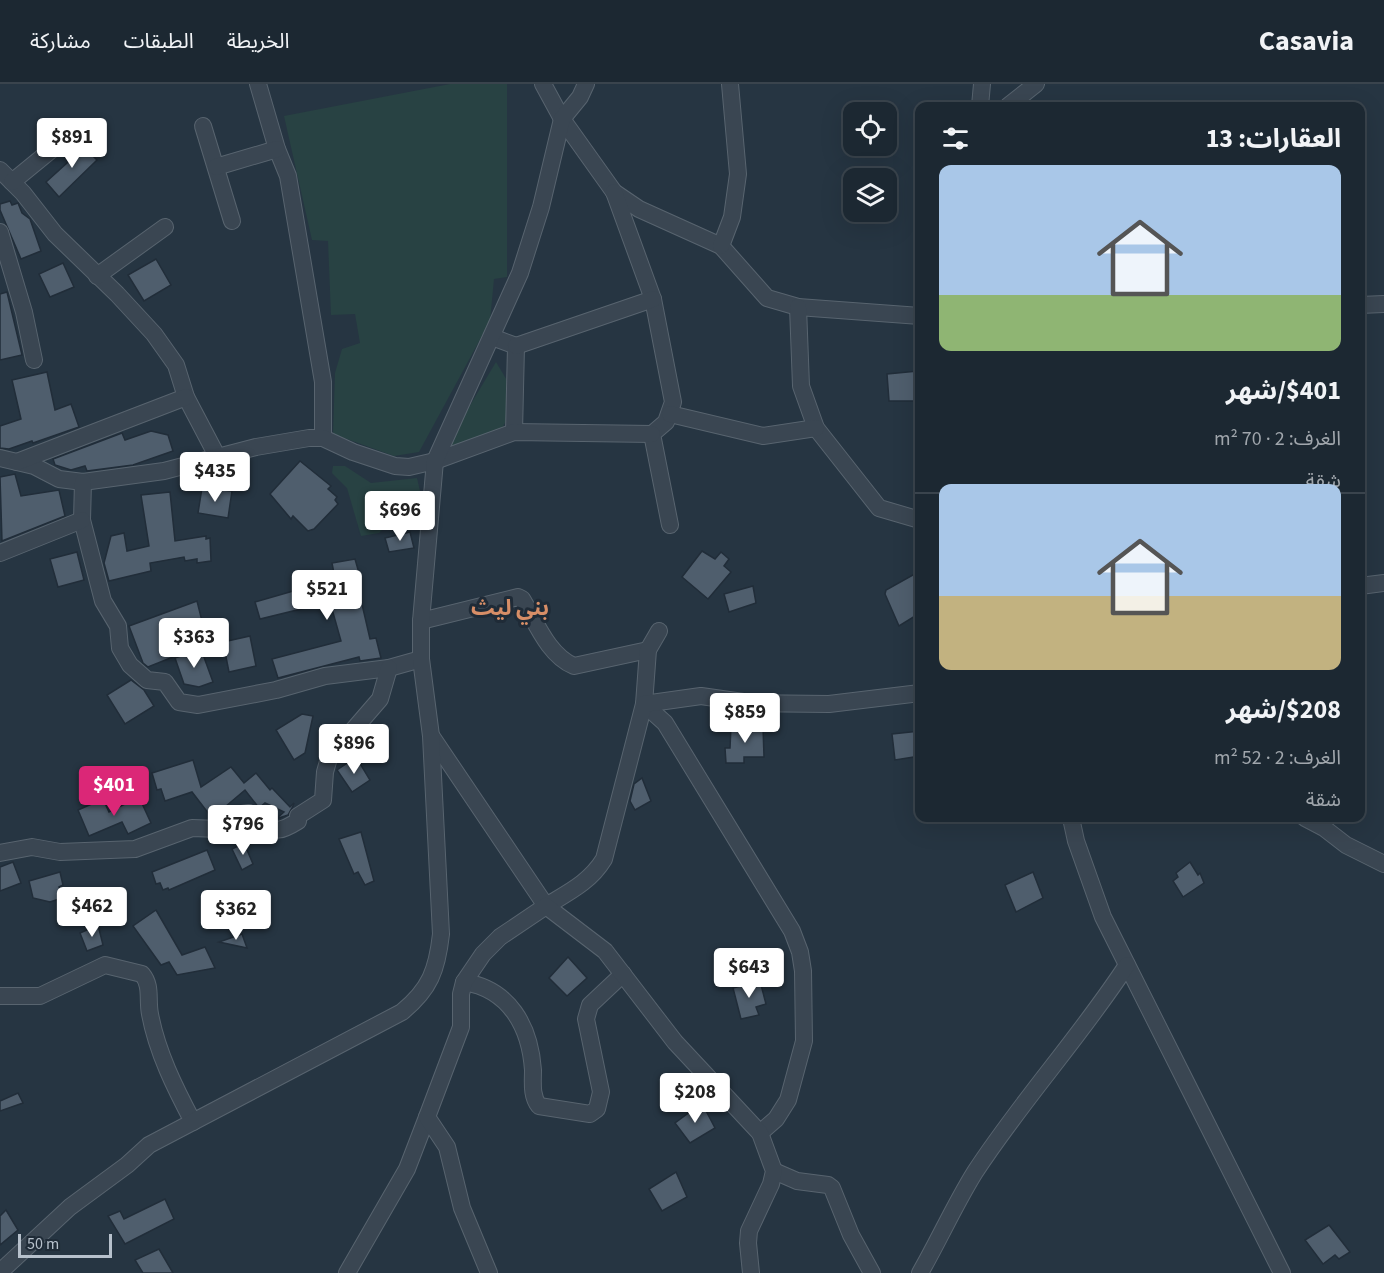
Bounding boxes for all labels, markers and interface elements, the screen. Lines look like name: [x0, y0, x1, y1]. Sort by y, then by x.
text: Casavia: [1259, 21, 1354, 61]
text: مشاركة: [30, 26, 91, 56]
text: الطبقات: [124, 26, 194, 56]
text: الخريطة: [227, 26, 290, 56]
map controls: [843, 102, 897, 222]
button: locate: [843, 102, 897, 156]
pin: $891: [36, 118, 108, 169]
text: العقارات: 13: [1206, 120, 1341, 157]
icon: filters: [939, 122, 972, 155]
text: $891: [51, 123, 93, 151]
button: layers: [843, 168, 897, 222]
icon: home: [1086, 204, 1194, 312]
text: $401/شهر: [1226, 372, 1341, 409]
text: الغرف: 2 · 70 m²: [1214, 425, 1341, 453]
pin: $435: [179, 452, 251, 503]
text: $435: [194, 457, 236, 485]
text: شقة: [1306, 467, 1341, 495]
pin: $696: [364, 491, 436, 542]
text: $696: [379, 496, 421, 524]
icon: home: [1086, 523, 1194, 631]
pin: $521: [291, 570, 363, 621]
text: $521: [306, 575, 348, 603]
district label: بني ليث: [471, 592, 549, 625]
pin: $363: [158, 618, 230, 669]
text: $363: [173, 623, 215, 651]
text: $208/شهر: [1226, 691, 1341, 728]
pin: $859: [709, 693, 781, 744]
text: $859: [724, 698, 766, 726]
pin: $896: [318, 724, 390, 775]
text: $896: [333, 729, 375, 757]
text: الغرف: 2 · 52 m²: [1214, 744, 1341, 772]
pin: $401: [78, 766, 150, 817]
text: $401: [93, 771, 135, 799]
text: شقة: [1306, 786, 1341, 814]
pin: $796: [207, 805, 279, 856]
text: $796: [222, 810, 264, 838]
pin: $462: [56, 887, 128, 938]
pin: $362: [200, 890, 272, 941]
text: $462: [71, 892, 113, 920]
text: $362: [215, 895, 257, 923]
pin: $643: [713, 948, 785, 999]
text: $643: [728, 953, 770, 981]
pin: $208: [659, 1073, 731, 1124]
text: $208: [674, 1078, 716, 1106]
scale bar: [18, 1231, 112, 1258]
text: 50 m: [27, 1233, 59, 1255]

